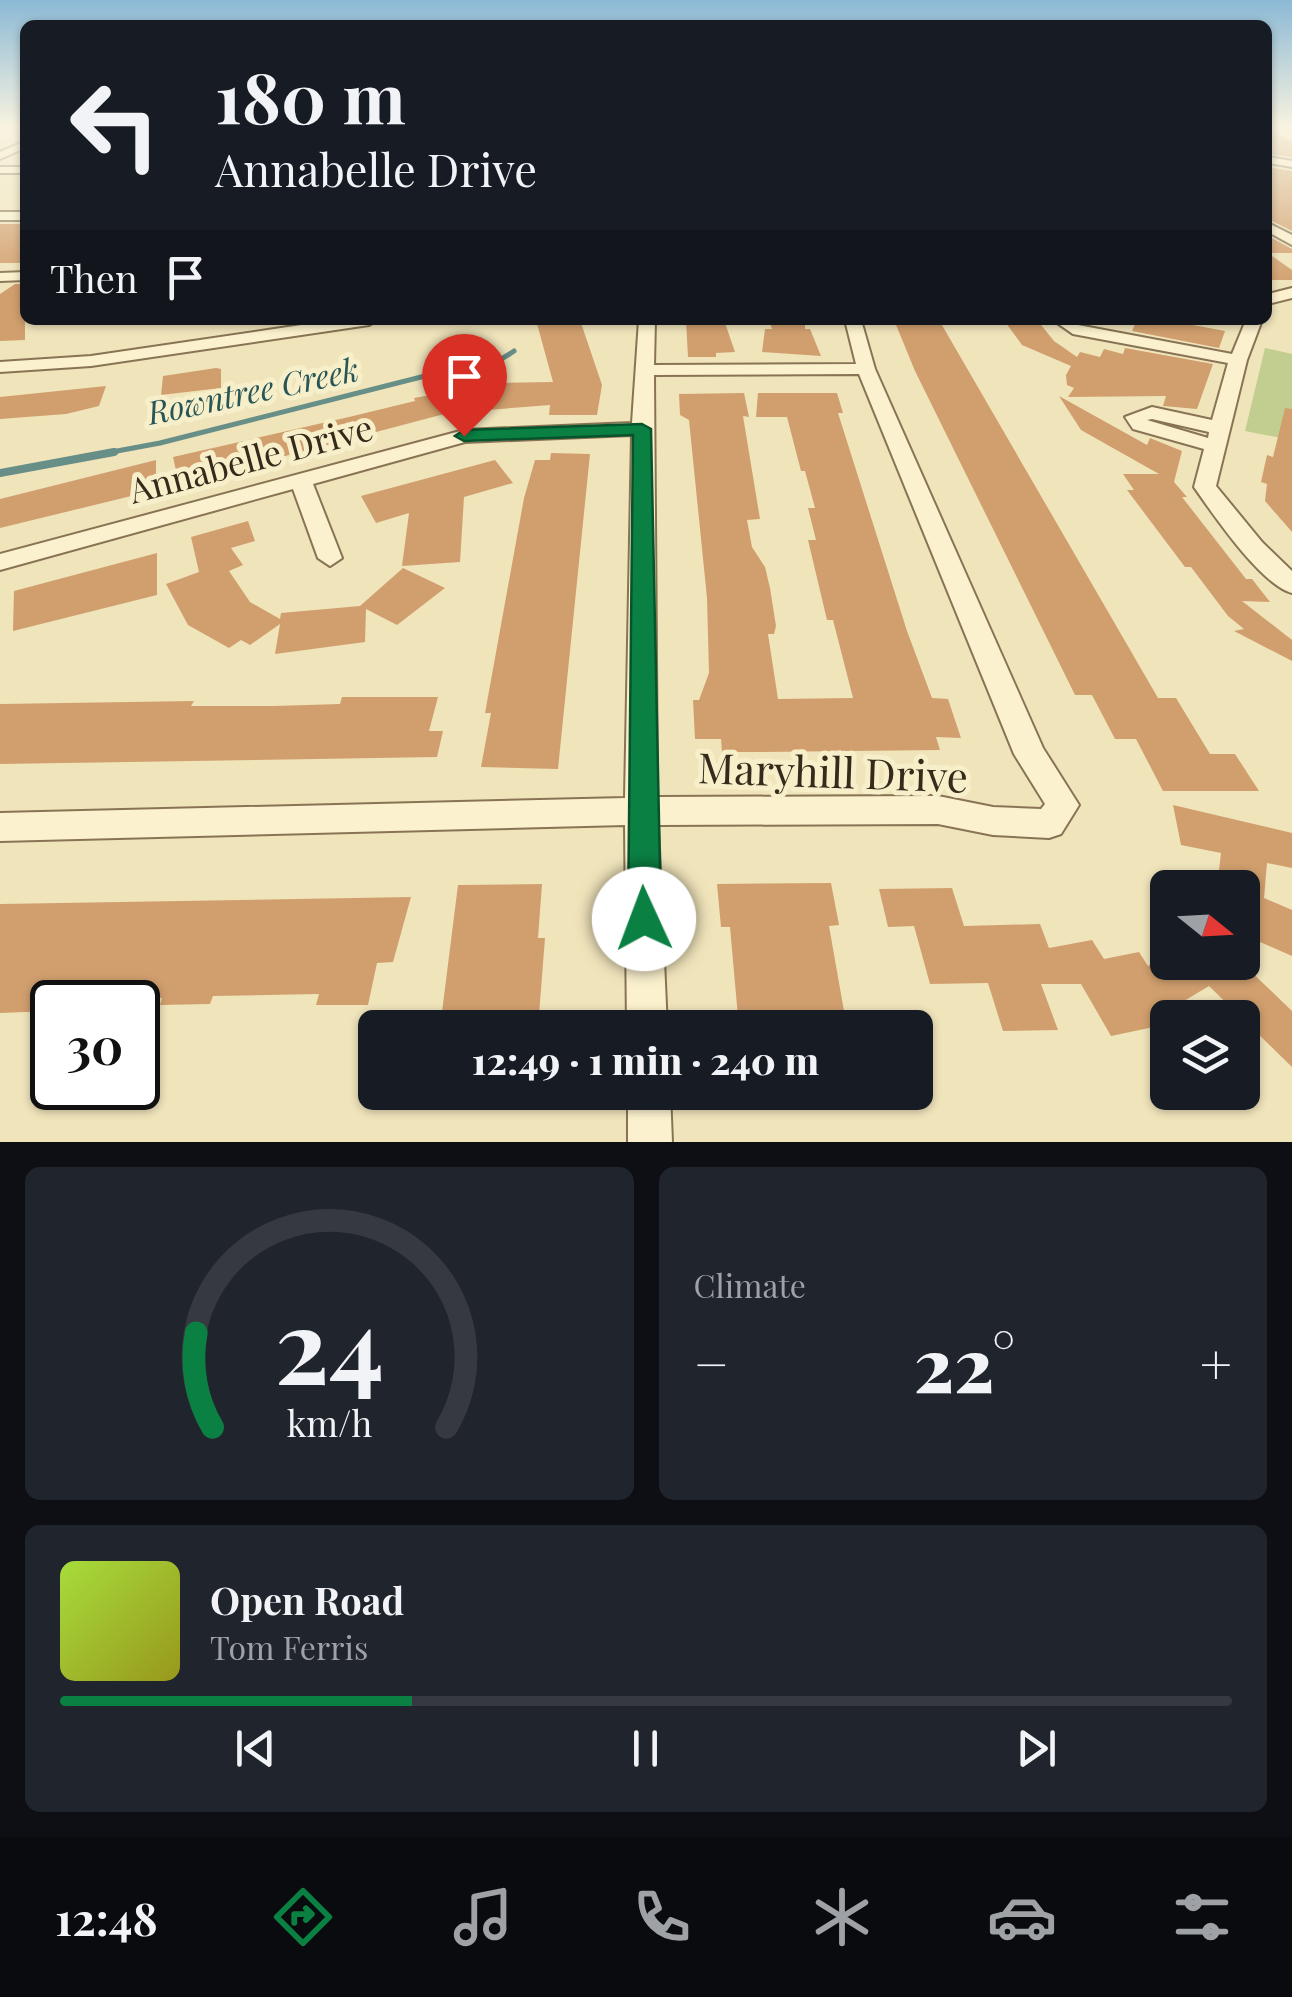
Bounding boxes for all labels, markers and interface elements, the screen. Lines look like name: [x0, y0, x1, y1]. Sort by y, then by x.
text: 180 m: [215, 48, 406, 142]
icon: left: [50, 60, 180, 190]
text: Annabelle Drive: [215, 138, 537, 198]
icon: arrive: [158, 250, 213, 305]
text: Then: [50, 252, 138, 303]
pin: [422, 334, 507, 437]
water label: Rowntree Creek: [141, 346, 362, 433]
icon: arrive: [437, 349, 492, 404]
street label: Annabelle Drive: [122, 402, 377, 513]
street label: Maryhill Drive: [697, 738, 969, 804]
position arrow: [592, 867, 696, 971]
north arrow: [1150, 870, 1260, 980]
map controls: [1150, 870, 1260, 1110]
speed limit sign: 30: [30, 980, 160, 1110]
button: layers: [1150, 1000, 1260, 1110]
text: 12:49 · 1 min · 240 m: [472, 1034, 819, 1085]
text: Climate: [694, 1263, 806, 1306]
text: 24: [275, 1272, 384, 1411]
text: 22°: [914, 1312, 1015, 1412]
text: −: [694, 1325, 729, 1399]
text: +: [1200, 1325, 1232, 1399]
text: km/h: [286, 1398, 372, 1446]
text: Open Road: [210, 1574, 404, 1625]
text: Tom Ferris: [210, 1625, 368, 1668]
icon: previous: [228, 1721, 283, 1776]
icon: pause: [618, 1721, 673, 1776]
icon: next: [1009, 1721, 1064, 1776]
icon: directions: [268, 1882, 338, 1952]
icon: music: [448, 1882, 518, 1952]
icon: phone: [627, 1882, 697, 1952]
icon: climate: [807, 1882, 877, 1952]
icon: car: [987, 1882, 1057, 1952]
icon: filters: [1167, 1882, 1237, 1952]
text: 12:48: [55, 1887, 158, 1947]

